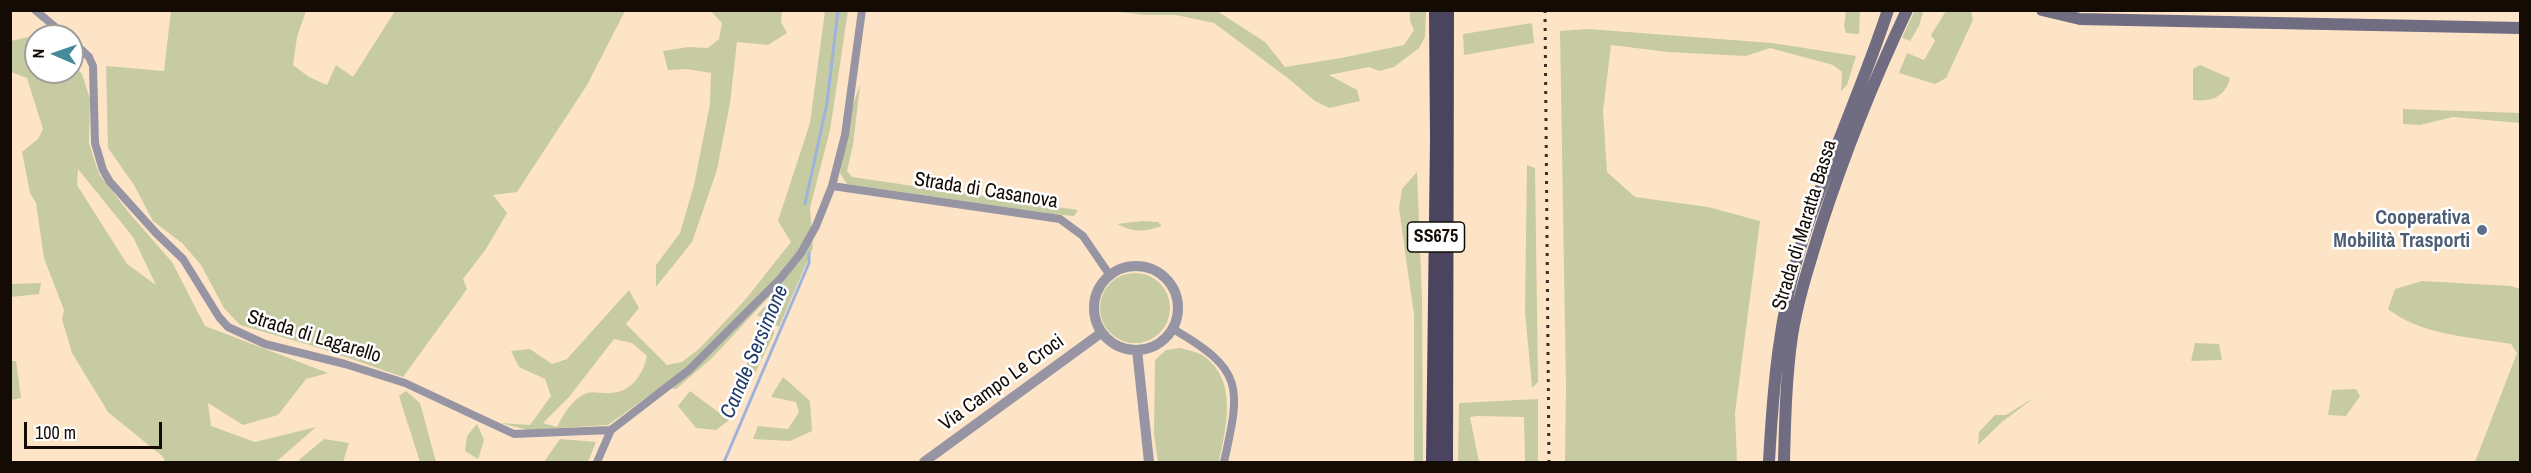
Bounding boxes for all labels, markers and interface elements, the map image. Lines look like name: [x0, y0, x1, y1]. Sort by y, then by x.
north arrow: [24, 24, 84, 84]
text: N: [27, 48, 49, 59]
street label: Strada di Maratta Bassa: [1768, 137, 1842, 313]
street label: Strada di Casanova: [913, 168, 1059, 214]
place label: Cooperativa Mobilità Trasporti: [2333, 207, 2470, 254]
road number: SS675: [1408, 222, 1464, 252]
marker: Cooperativa Mobilità Trasporti: [2475, 223, 2489, 237]
water label: Canale Sersimone: [716, 281, 794, 423]
street label: Strada di Lagarello: [244, 305, 384, 369]
street label: Via Campo Le Croci: [935, 330, 1069, 436]
scale bar: [27, 410, 165, 448]
text: 100 m: [35, 420, 76, 445]

